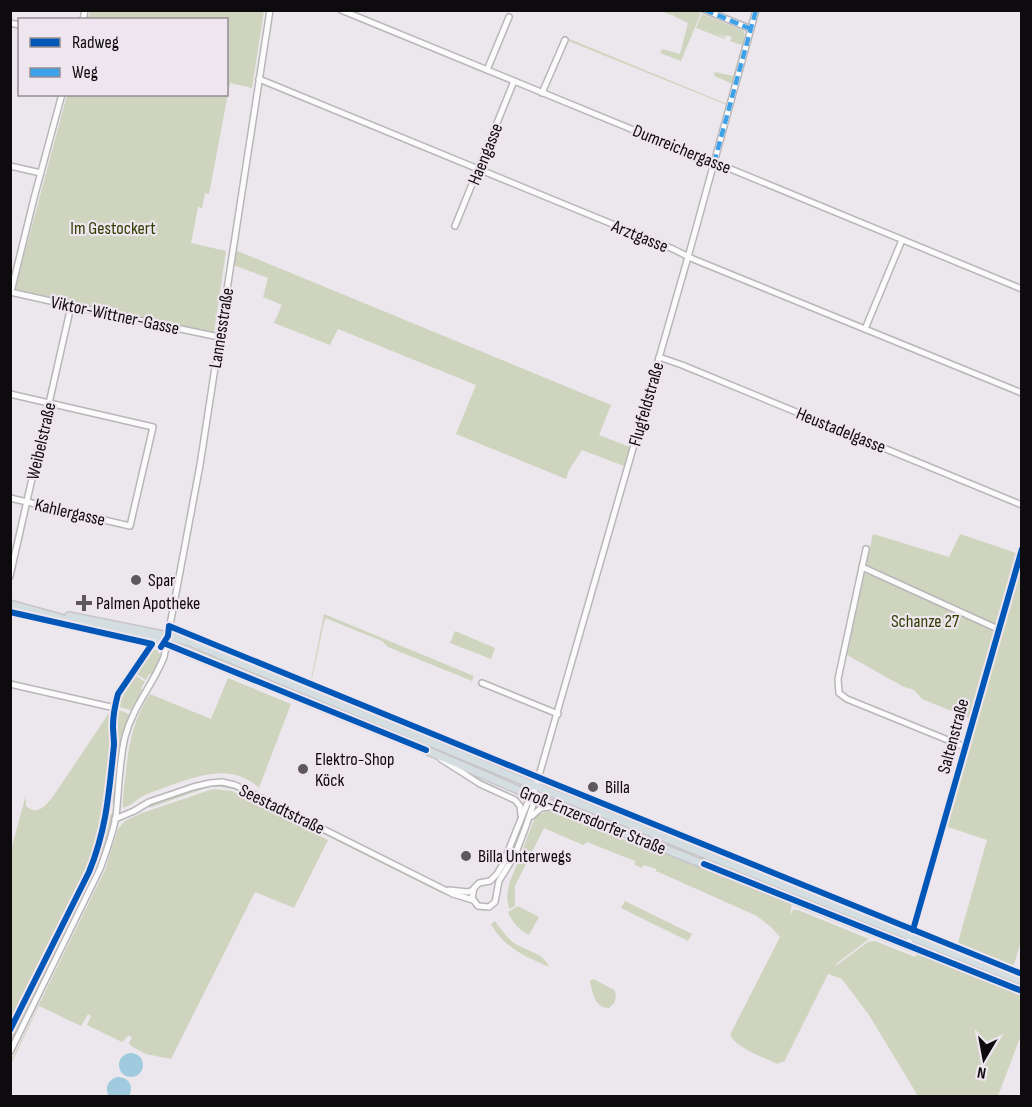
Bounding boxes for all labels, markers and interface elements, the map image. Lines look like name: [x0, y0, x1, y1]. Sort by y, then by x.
legend: [18, 18, 228, 96]
text: Radweg: [72, 32, 119, 53]
text: Weg: [72, 62, 98, 83]
street label: Haengasse: [464, 120, 507, 188]
street label: Dumreichergasse: [630, 120, 734, 179]
street label: Arztgasse: [608, 215, 671, 257]
park label: Im Gestockert: [70, 218, 156, 239]
street label: Lannesstraße: [205, 286, 238, 370]
street label: Viktor-Wittner-Gasse: [49, 292, 181, 339]
street label: Flugfeldstraße: [624, 360, 668, 449]
street label: Weibelstraße: [22, 400, 61, 482]
street label: Heustadelgasse: [793, 403, 889, 458]
street label: Kahlergasse: [33, 494, 107, 531]
place label: Spar: [148, 570, 175, 591]
marker: Spar: [129, 573, 143, 587]
place label: Palmen Apotheke: [96, 593, 200, 614]
marker: Palmen Apotheke: [77, 596, 91, 610]
park label: Schanze 27: [891, 611, 960, 632]
street label: Saltenstraße: [933, 696, 974, 776]
place label: Elektro-Shop Köck: [315, 749, 395, 791]
marker: Elektro-Shop Köck: [296, 762, 310, 776]
place label: Billa: [605, 777, 630, 798]
street label: Seestadtstraße: [236, 780, 328, 839]
marker: Billa: [586, 780, 600, 794]
street label: Groß-Enzersdorfer Straße: [517, 782, 669, 859]
place label: Billa Unterwegs: [478, 846, 572, 867]
marker: Billa Unterwegs: [459, 849, 473, 863]
north arrow: [954, 1029, 1014, 1089]
text: N: [976, 1062, 988, 1082]

